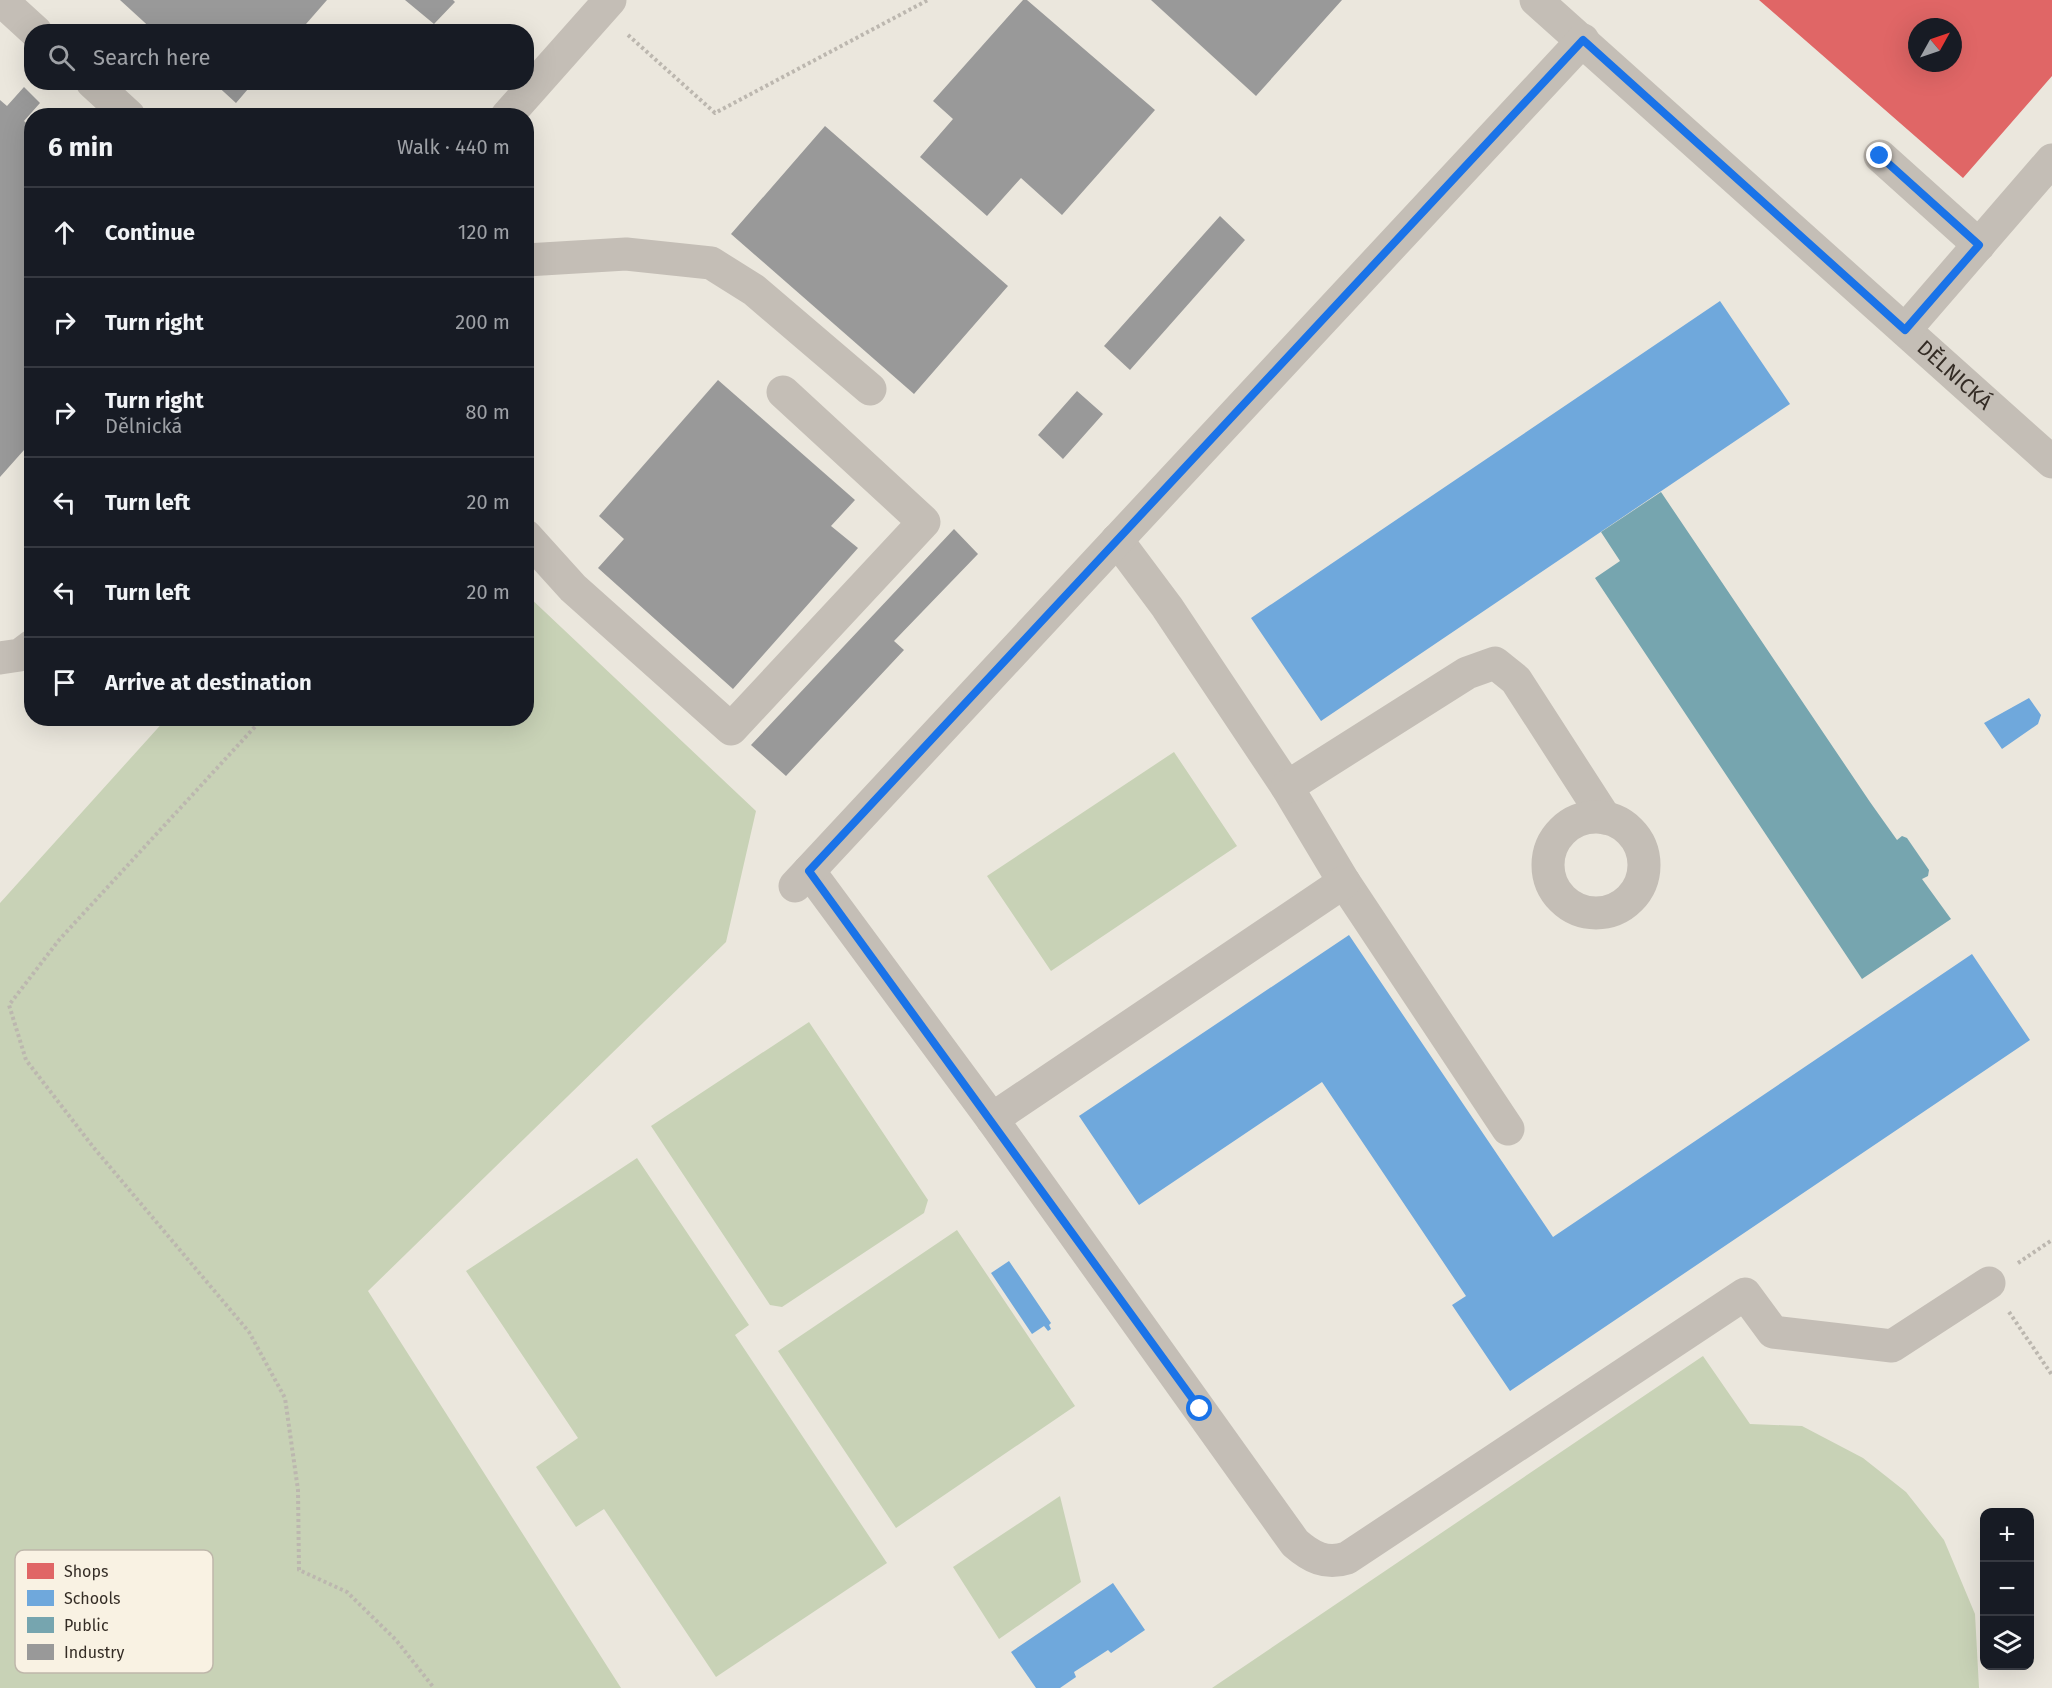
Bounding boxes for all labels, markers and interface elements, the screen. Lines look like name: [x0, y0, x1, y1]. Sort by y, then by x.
north arrow: [1908, 18, 1962, 72]
search box: [24, 24, 534, 90]
icon: search: [45, 41, 78, 74]
text: Search here: [93, 44, 211, 71]
text: 6 min: [48, 132, 113, 163]
text: Walk · 440 m: [397, 135, 510, 159]
route end: [1866, 142, 1892, 168]
icon: ahead: [48, 216, 81, 249]
text: Continue: [105, 219, 195, 246]
text: 120 m: [458, 220, 510, 244]
icon: right: [48, 306, 81, 339]
text: Turn right: [105, 309, 204, 336]
text: 200 m: [455, 310, 510, 334]
street label: DĚLNICKÁ: [1912, 335, 1998, 415]
text: Turn right: [105, 387, 204, 414]
icon: right: [48, 396, 81, 429]
text: 80 m: [465, 400, 510, 424]
text: Dělnická: [105, 414, 182, 438]
icon: left: [48, 486, 81, 519]
text: Turn left: [105, 489, 190, 516]
text: 20 m: [467, 490, 510, 514]
icon: left: [48, 576, 81, 609]
text: Turn left: [105, 579, 190, 606]
text: 20 m: [467, 580, 510, 604]
icon: arrive: [48, 666, 81, 699]
text: Arrive at destination: [105, 669, 312, 696]
route start: [1186, 1395, 1212, 1421]
map controls: [1980, 1508, 2034, 1670]
button: +: [1980, 1508, 2034, 1562]
legend: [15, 1550, 213, 1673]
text: Shops: [64, 1562, 108, 1581]
button: −: [1980, 1562, 2034, 1616]
text: Schools: [64, 1589, 121, 1608]
text: Public: [64, 1616, 109, 1635]
button: layers: [1980, 1616, 2034, 1670]
text: Industry: [64, 1643, 124, 1662]

